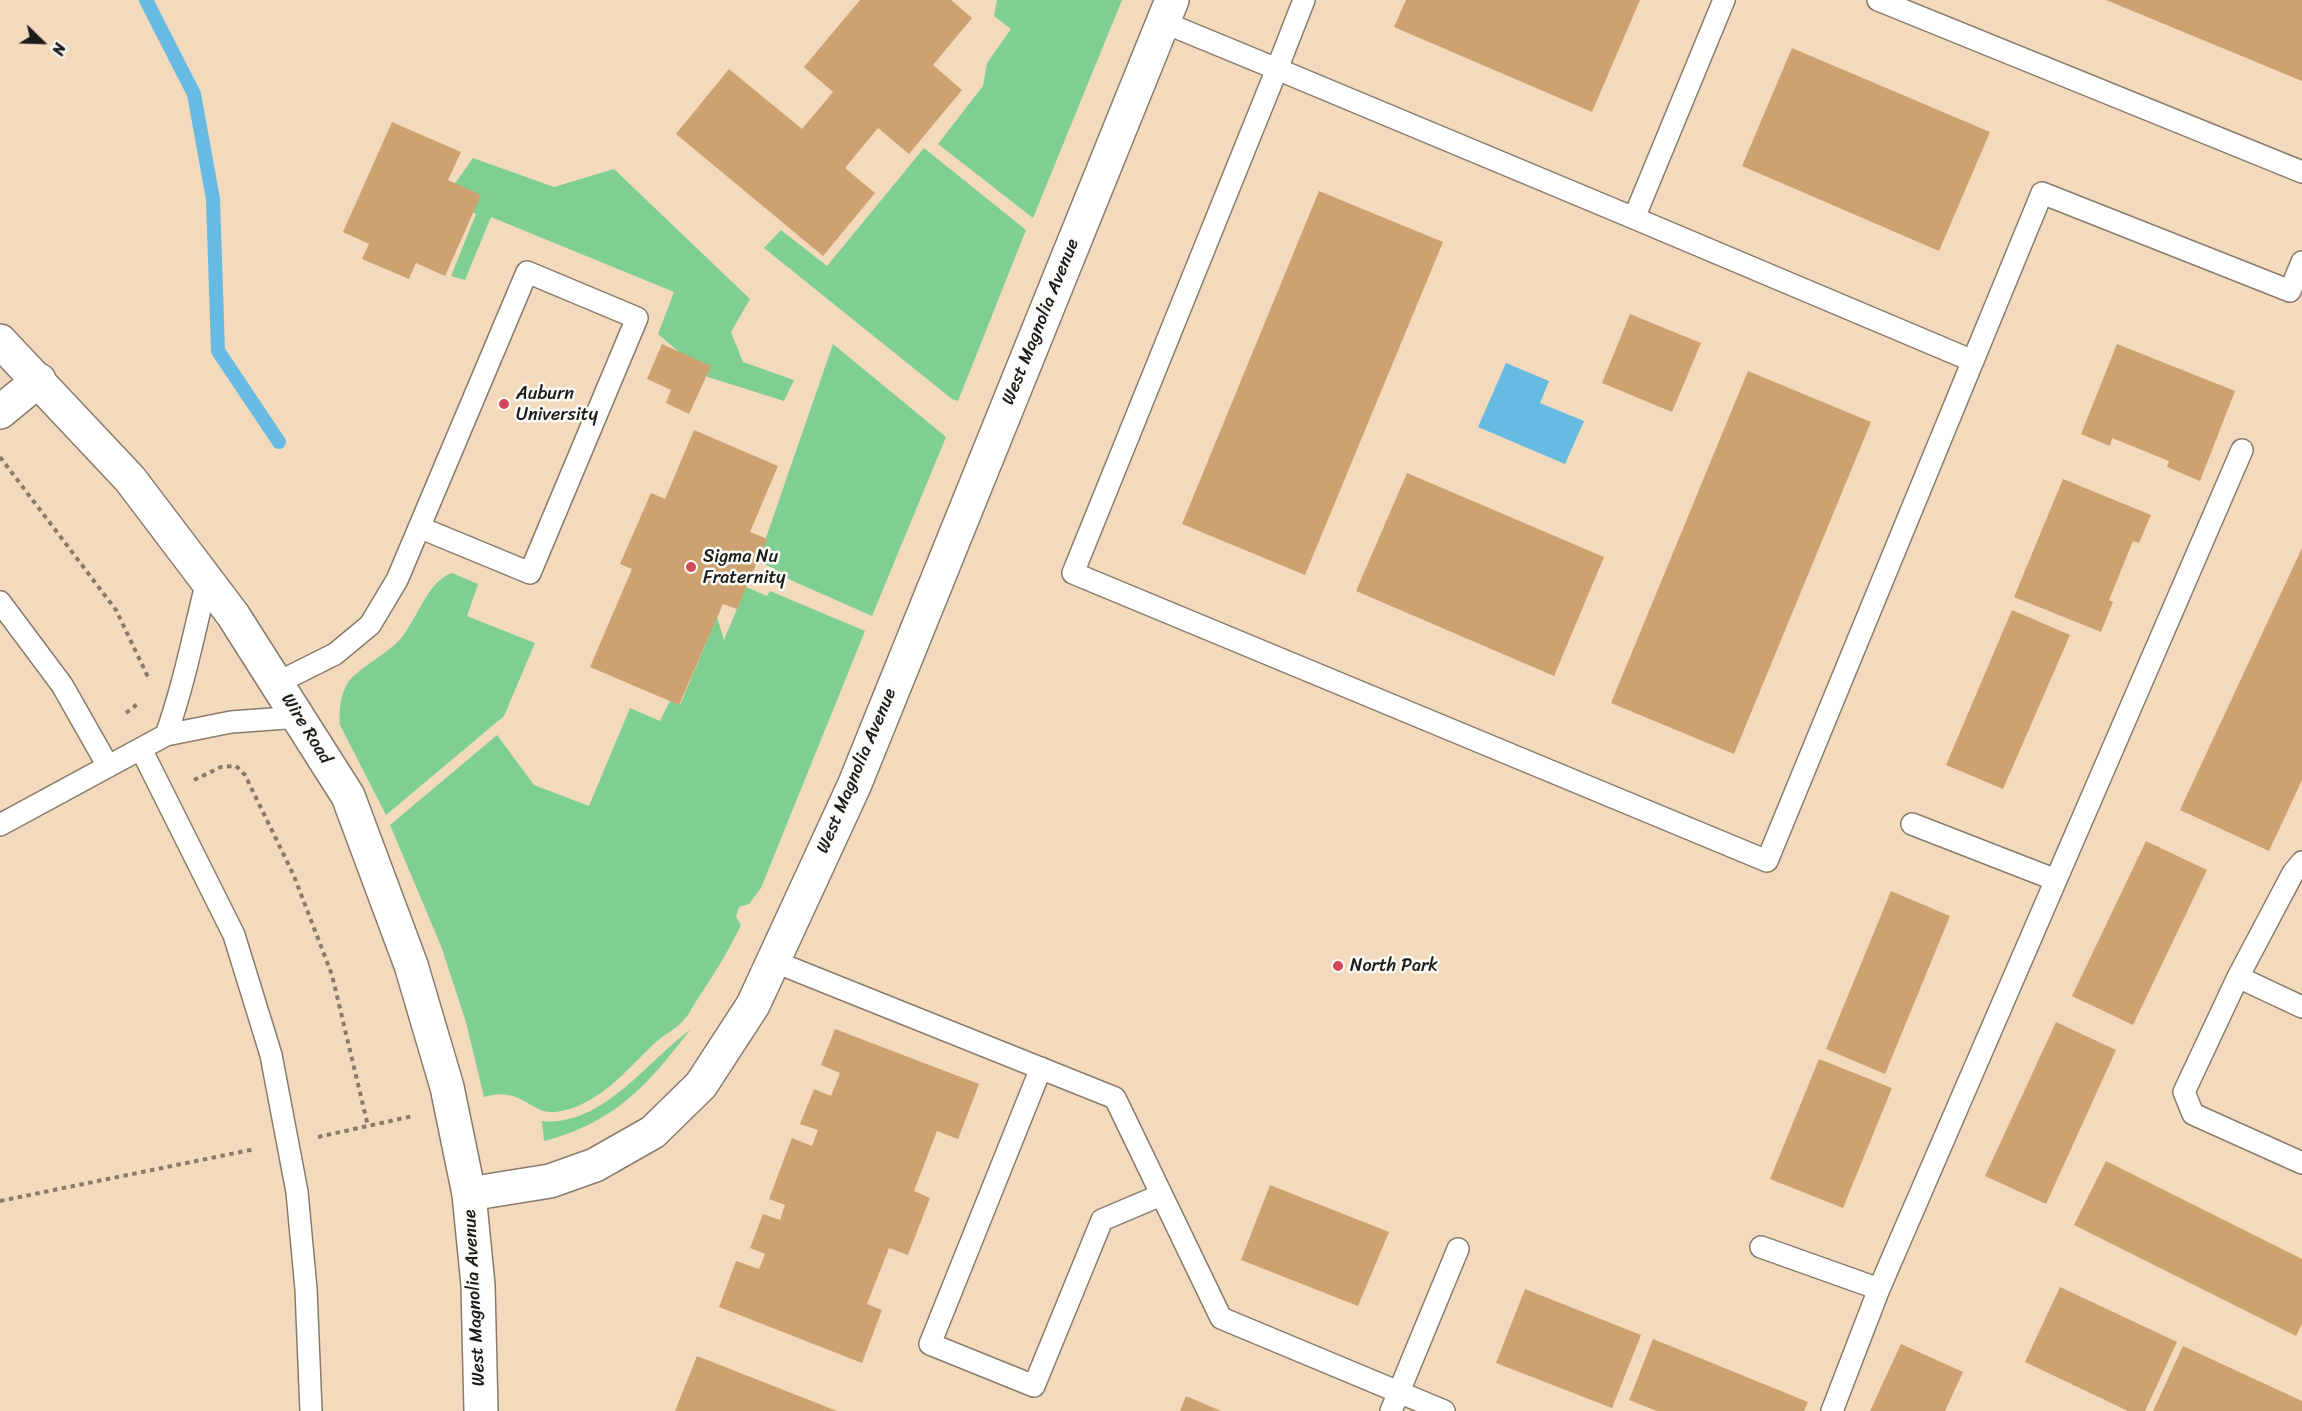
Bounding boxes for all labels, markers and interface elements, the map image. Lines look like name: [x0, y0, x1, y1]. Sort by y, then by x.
north arrow: [12, 12, 72, 72]
text: N: [44, 38, 75, 60]
street label: West Magnolia Avenue: [998, 236, 1084, 408]
place label: Auburn University: [516, 383, 598, 426]
marker: Auburn University: [497, 397, 511, 411]
place label: Sigma Nu Fraternity: [703, 546, 785, 588]
marker: Sigma Nu Fraternity: [684, 560, 698, 574]
street label: West Magnolia Avenue: [813, 685, 901, 857]
street label: Wire Road: [276, 690, 336, 768]
place label: North Park: [1350, 955, 1438, 977]
marker: North Park: [1331, 959, 1345, 973]
street label: West Magnolia Avenue: [460, 1209, 490, 1387]

